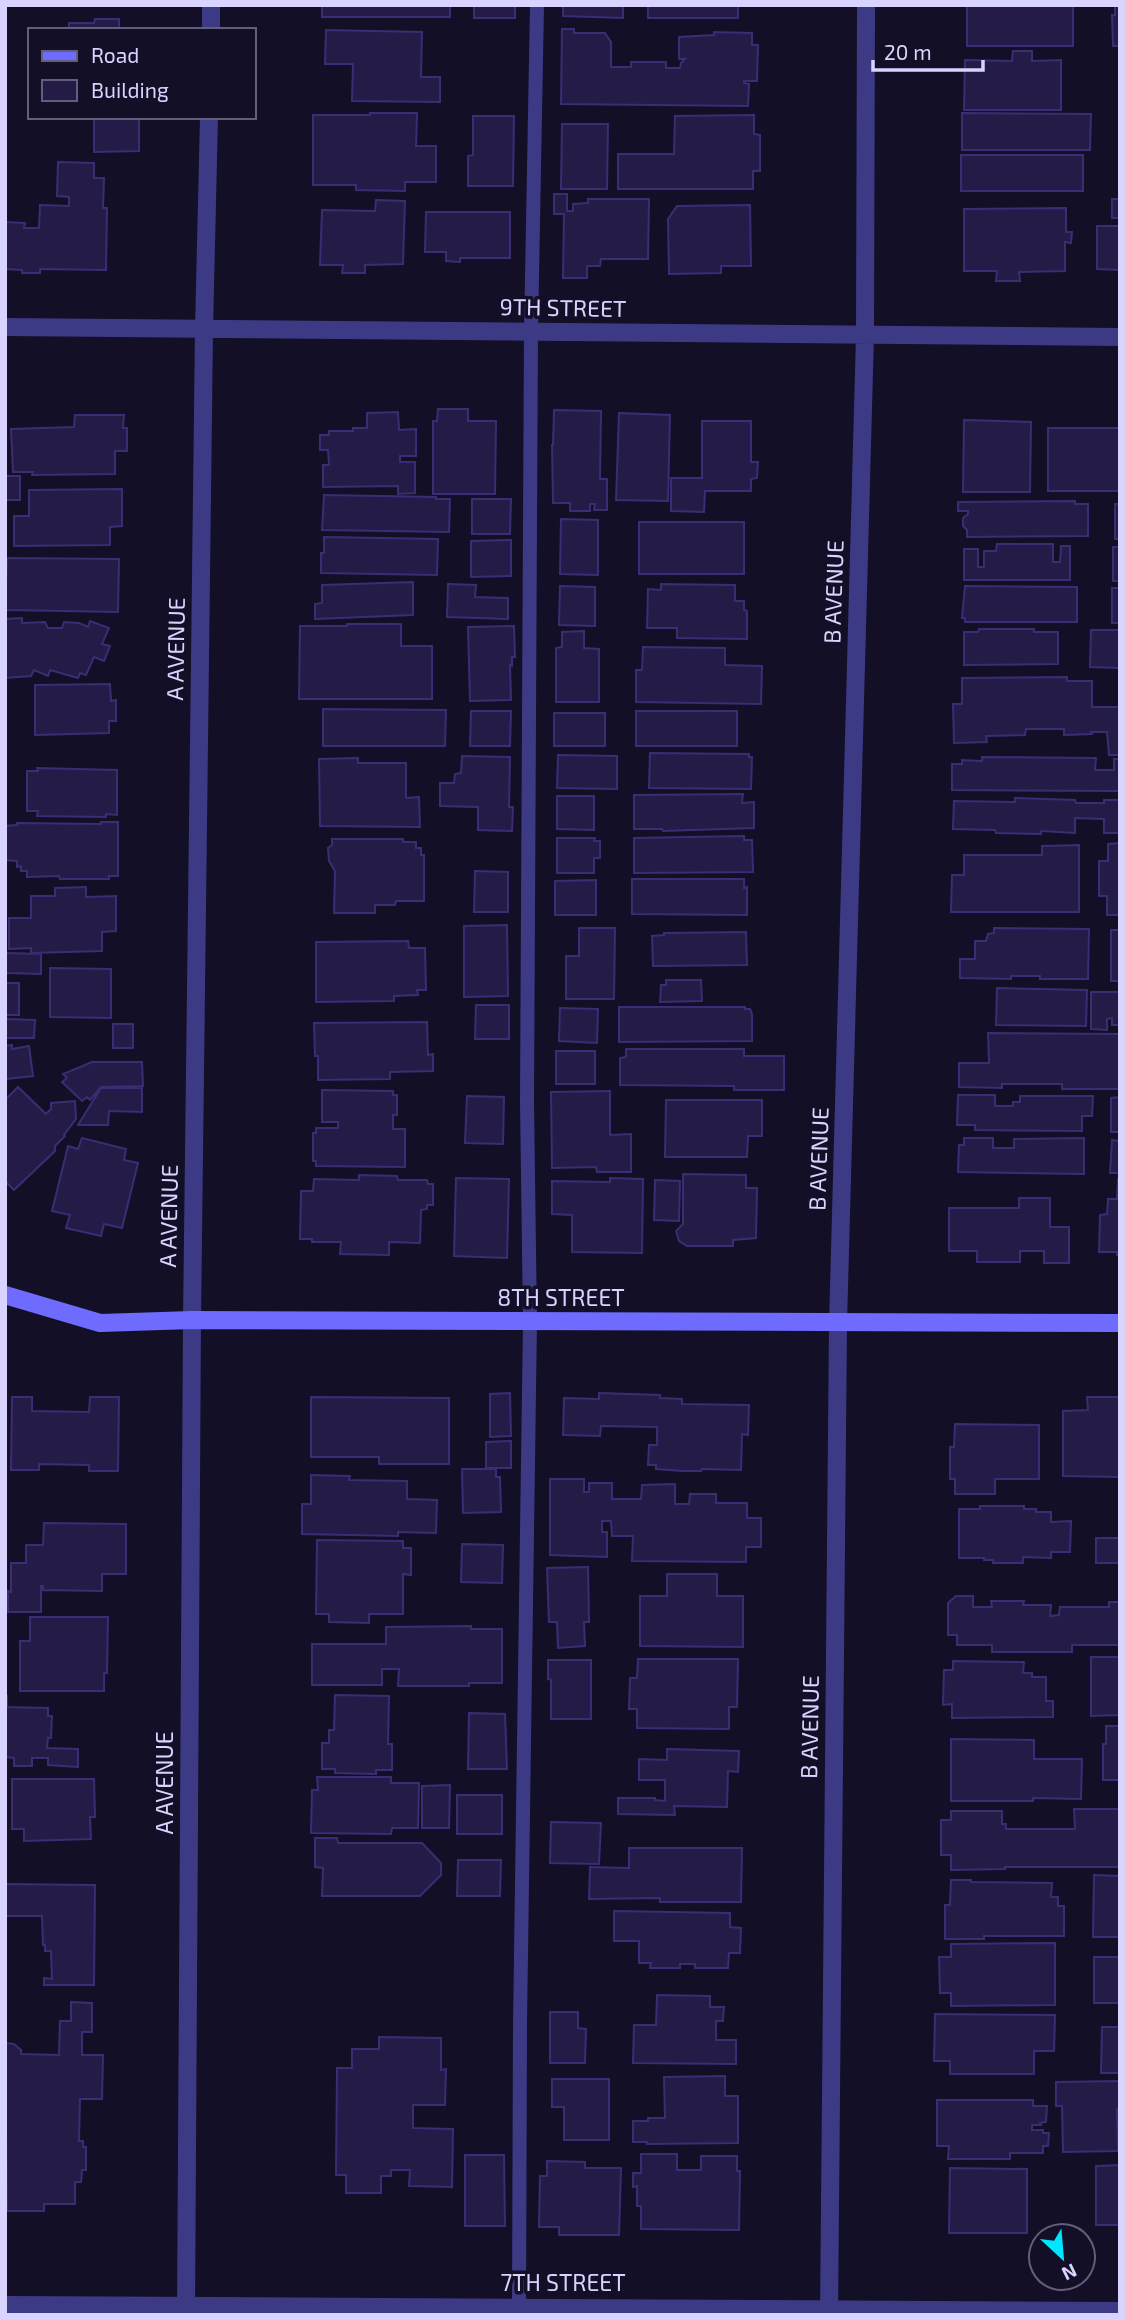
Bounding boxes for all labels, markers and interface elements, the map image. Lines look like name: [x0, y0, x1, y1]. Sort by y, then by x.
legend: [28, 28, 256, 119]
scale bar: [873, 28, 983, 72]
text: 20 m: [884, 39, 932, 64]
text: Road: [91, 42, 139, 67]
text: Building: [91, 77, 169, 102]
street label: 9TH STREET: [499, 292, 627, 322]
street label: B AVENUE: [817, 540, 849, 644]
street label: A AVENUE: [160, 597, 190, 701]
street label: B AVENUE: [802, 1107, 834, 1211]
street label: A AVENUE: [153, 1164, 183, 1268]
street label: 8TH STREET: [497, 1283, 625, 1311]
street label: B AVENUE: [794, 1675, 824, 1779]
street label: A AVENUE: [150, 1731, 178, 1835]
north arrow: [1027, 2222, 1097, 2292]
text: N: [1058, 2259, 1081, 2286]
street label: 7TH STREET: [500, 2268, 626, 2296]

